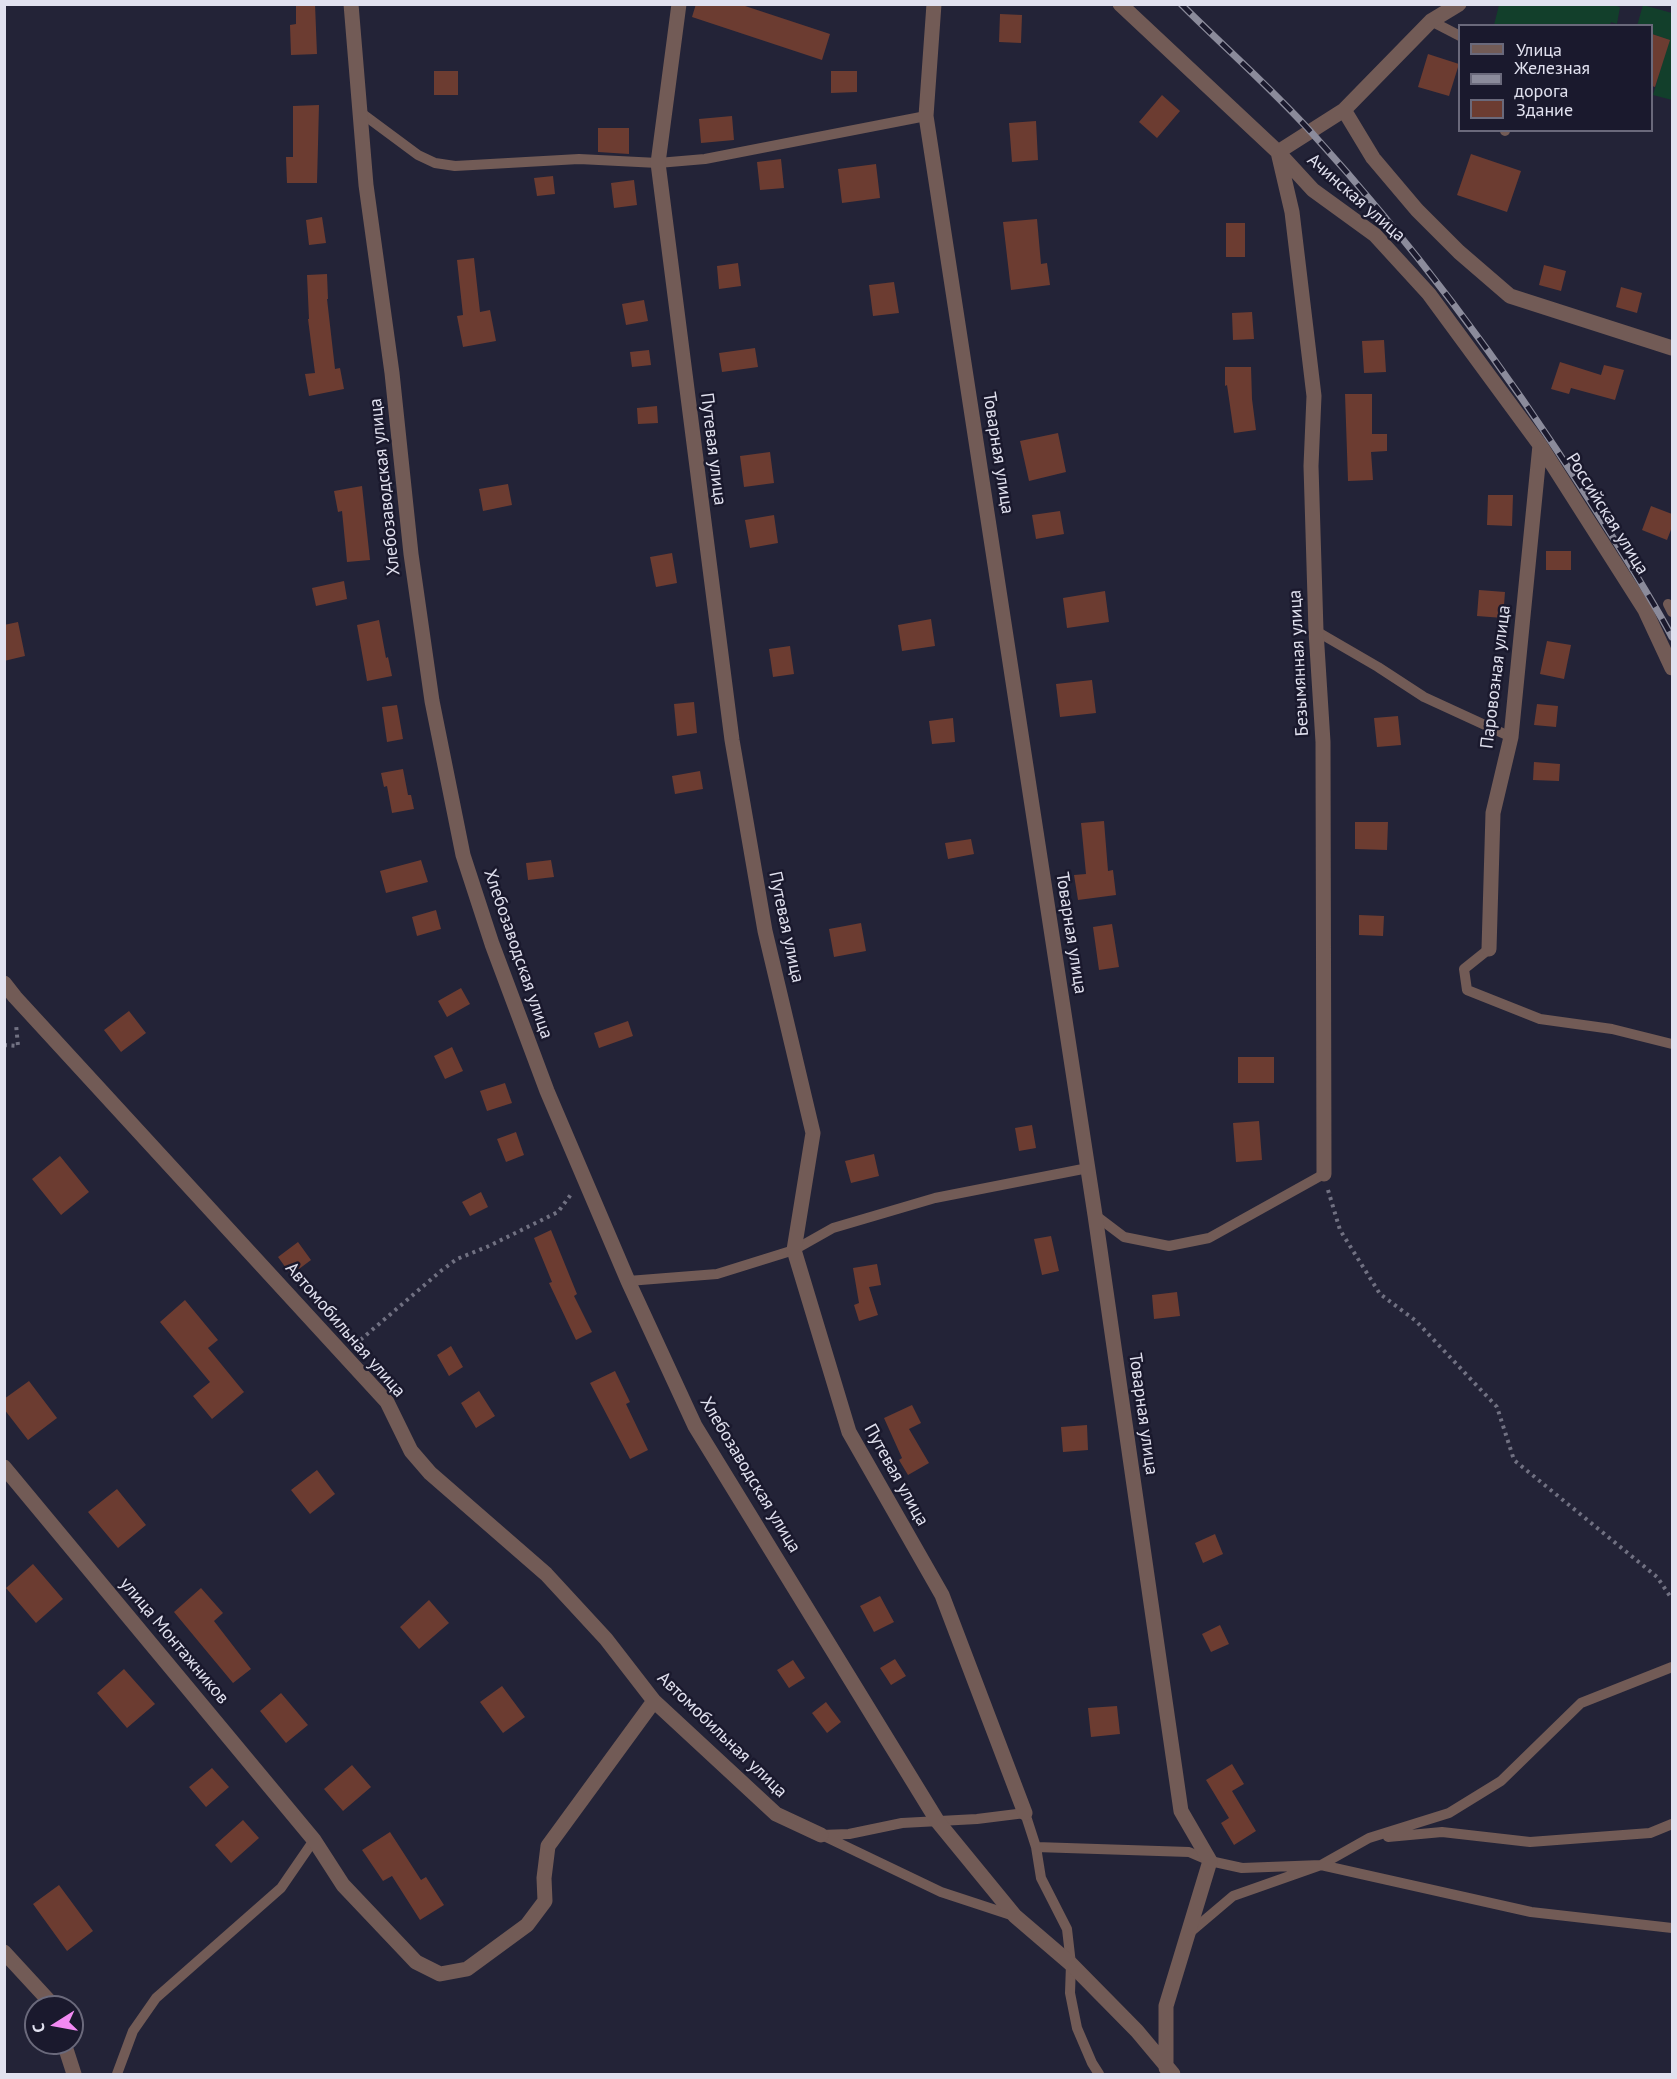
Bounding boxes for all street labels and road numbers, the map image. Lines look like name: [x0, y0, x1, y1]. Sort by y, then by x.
street label: Ачинская улица: [1302, 149, 1410, 247]
street label: Путевая улица: [695, 391, 731, 507]
street label: Товарная улица: [978, 391, 1018, 515]
street label: Хлебозаводская улица: [365, 397, 405, 577]
street label: Российская улица: [1561, 449, 1653, 579]
street label: Безымянная улица: [1284, 589, 1314, 737]
street label: Паровозная улица: [1476, 604, 1516, 750]
street label: Хлебозаводская улица: [479, 866, 557, 1042]
street label: Путевая улица: [764, 869, 808, 985]
street label: Товарная улица: [1051, 871, 1091, 995]
street label: Автомобильная улица: [280, 1258, 410, 1402]
street label: Товарная улица: [1124, 1352, 1162, 1476]
street label: Хлебозаводская улица: [695, 1393, 805, 1557]
street label: Путевая улица: [859, 1420, 933, 1530]
street label: улица Монтажников: [115, 1573, 233, 1709]
street label: Автомобильная улица: [653, 1667, 791, 1803]

